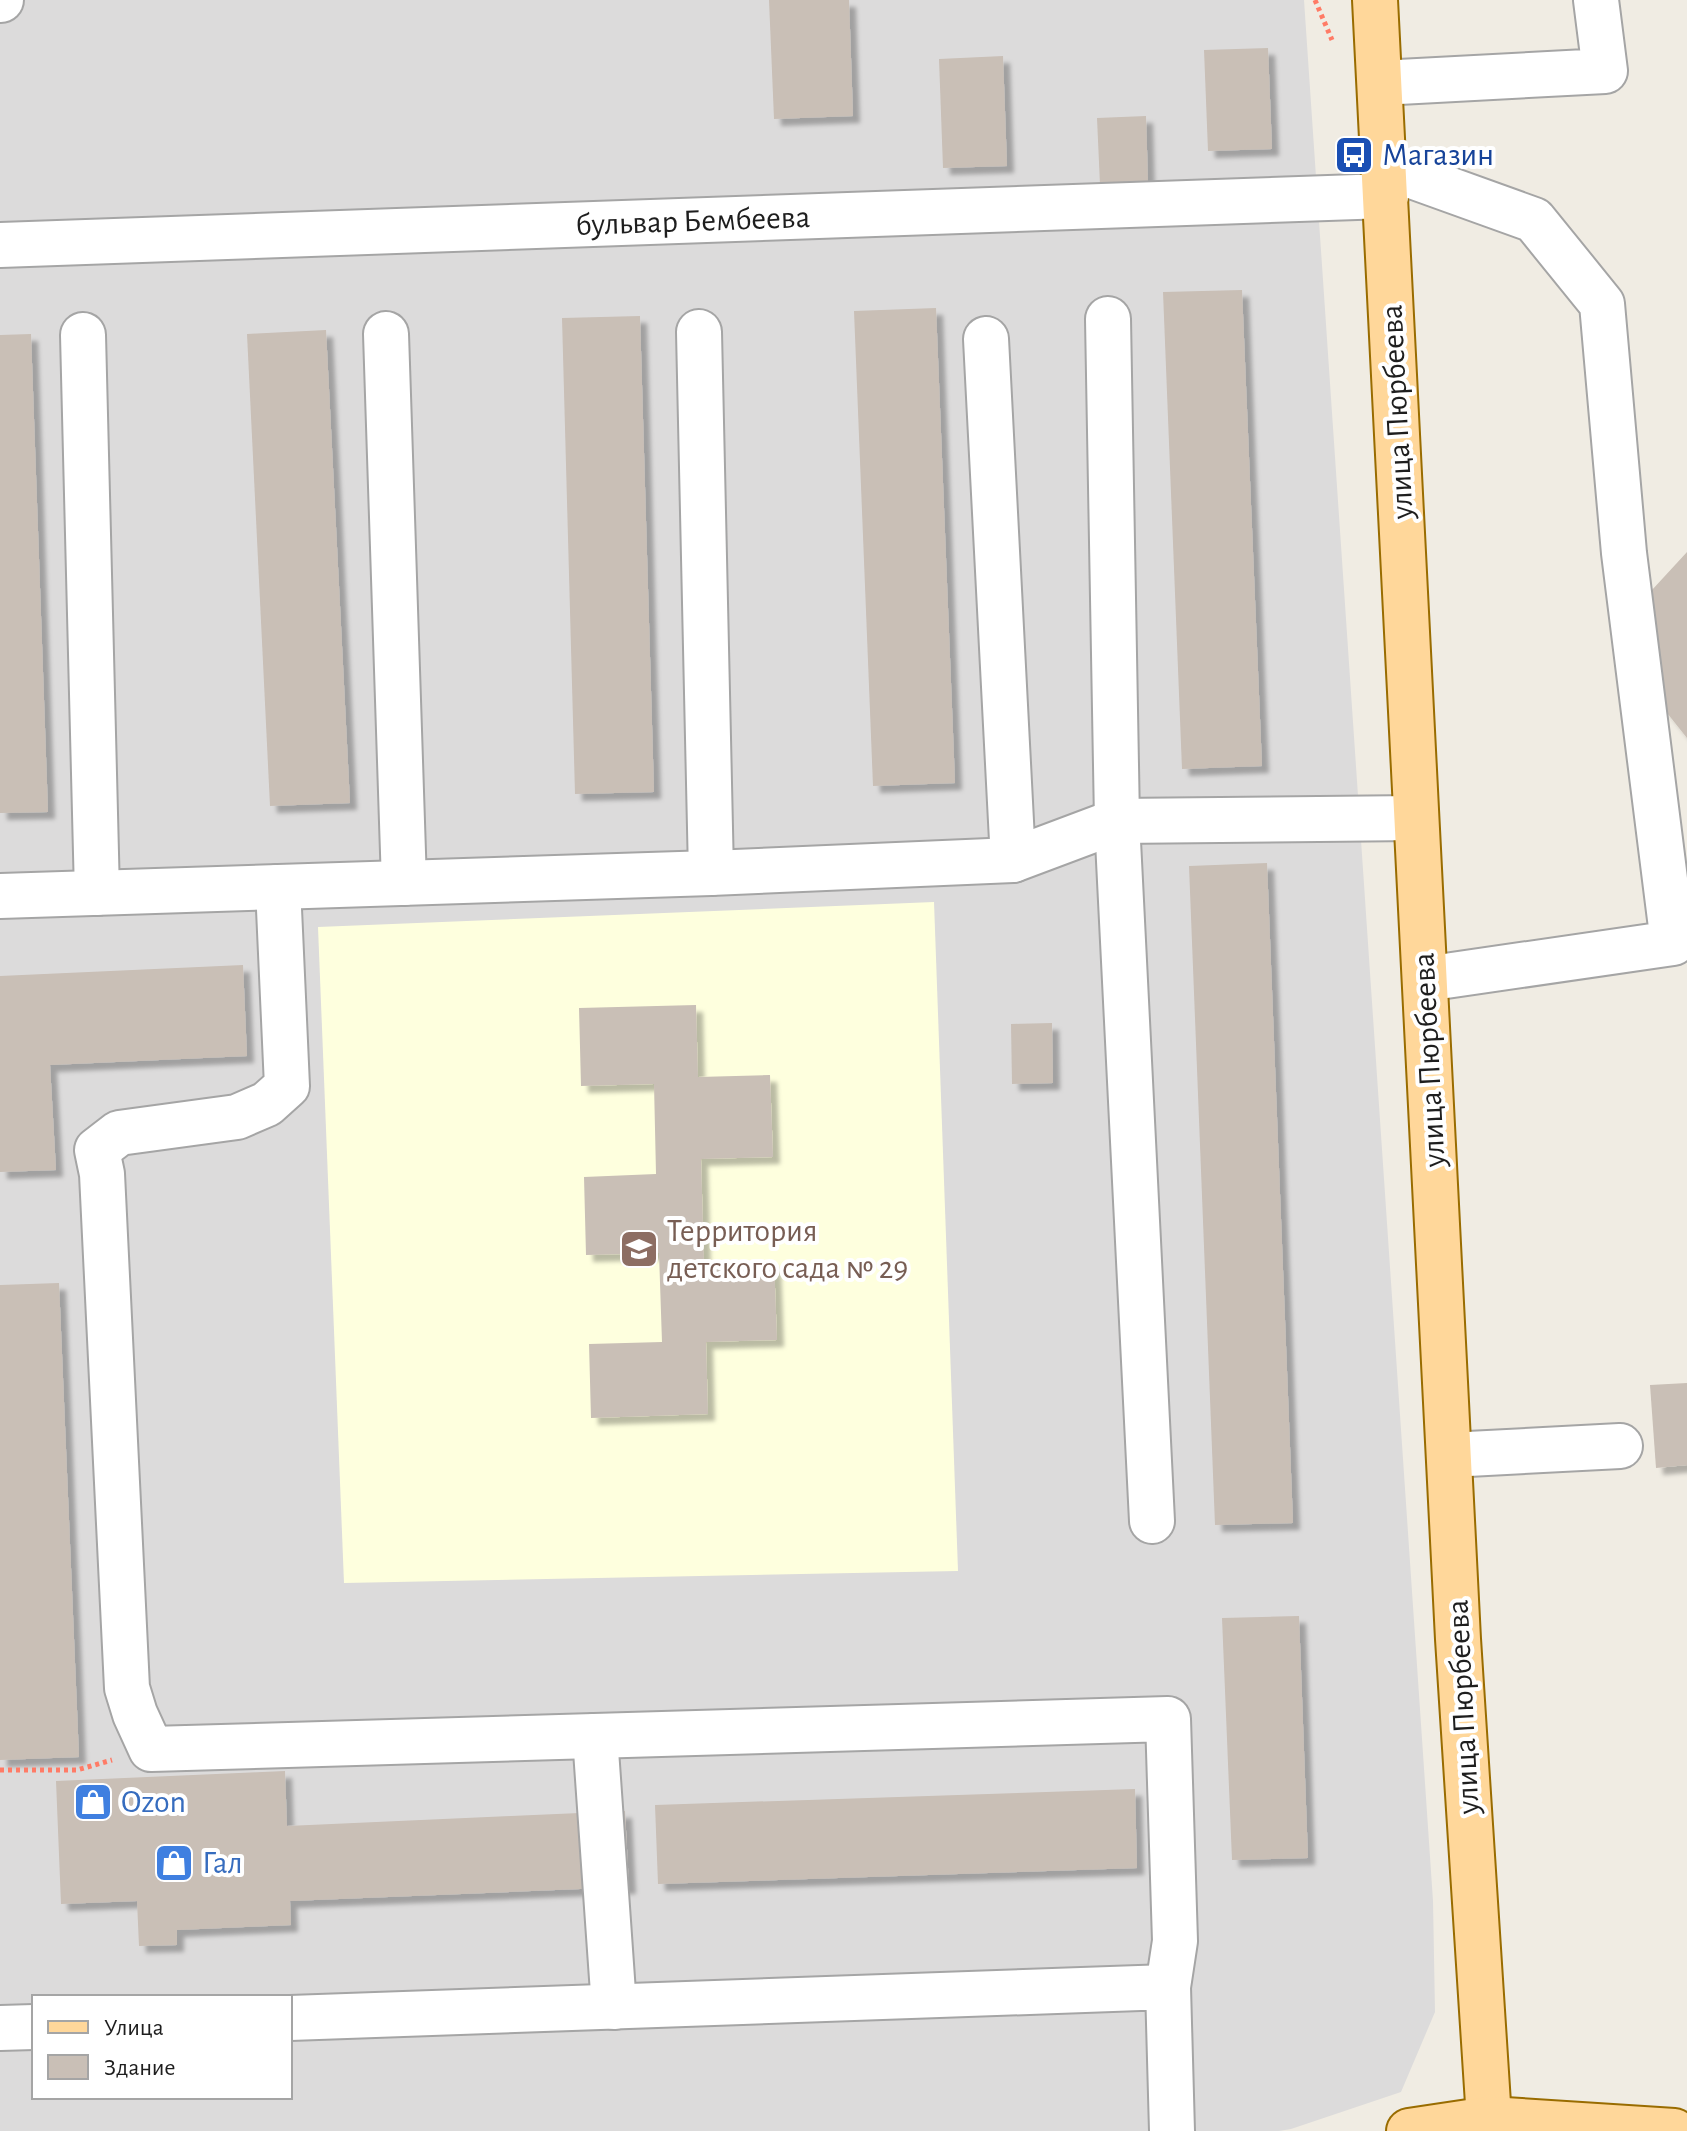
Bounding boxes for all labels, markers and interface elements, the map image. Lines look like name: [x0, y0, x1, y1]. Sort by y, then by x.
bus stop icon: Магазин: [1333, 134, 1375, 176]
place label: Магазин: [1382, 139, 1494, 171]
street label: бульвар Бембеева: [575, 201, 811, 241]
street label: улица Пюрбеева: [1375, 304, 1419, 521]
street label: улица Пюрбеева: [1407, 952, 1451, 1169]
place label: Территория детского сада № 29: [667, 1215, 908, 1284]
school or university icon: Территория детского сада № 29: [618, 1228, 660, 1270]
street label: улица Пюрбеева: [1441, 1599, 1485, 1816]
shop icon: Ozon: [72, 1781, 114, 1823]
place label: Ozon: [121, 1786, 186, 1818]
shop icon: Гал: [153, 1842, 195, 1884]
place label: Гал: [202, 1847, 243, 1879]
legend: [32, 1995, 292, 2099]
text: Улица: [104, 2016, 164, 2040]
text: Здание: [104, 2056, 175, 2080]

